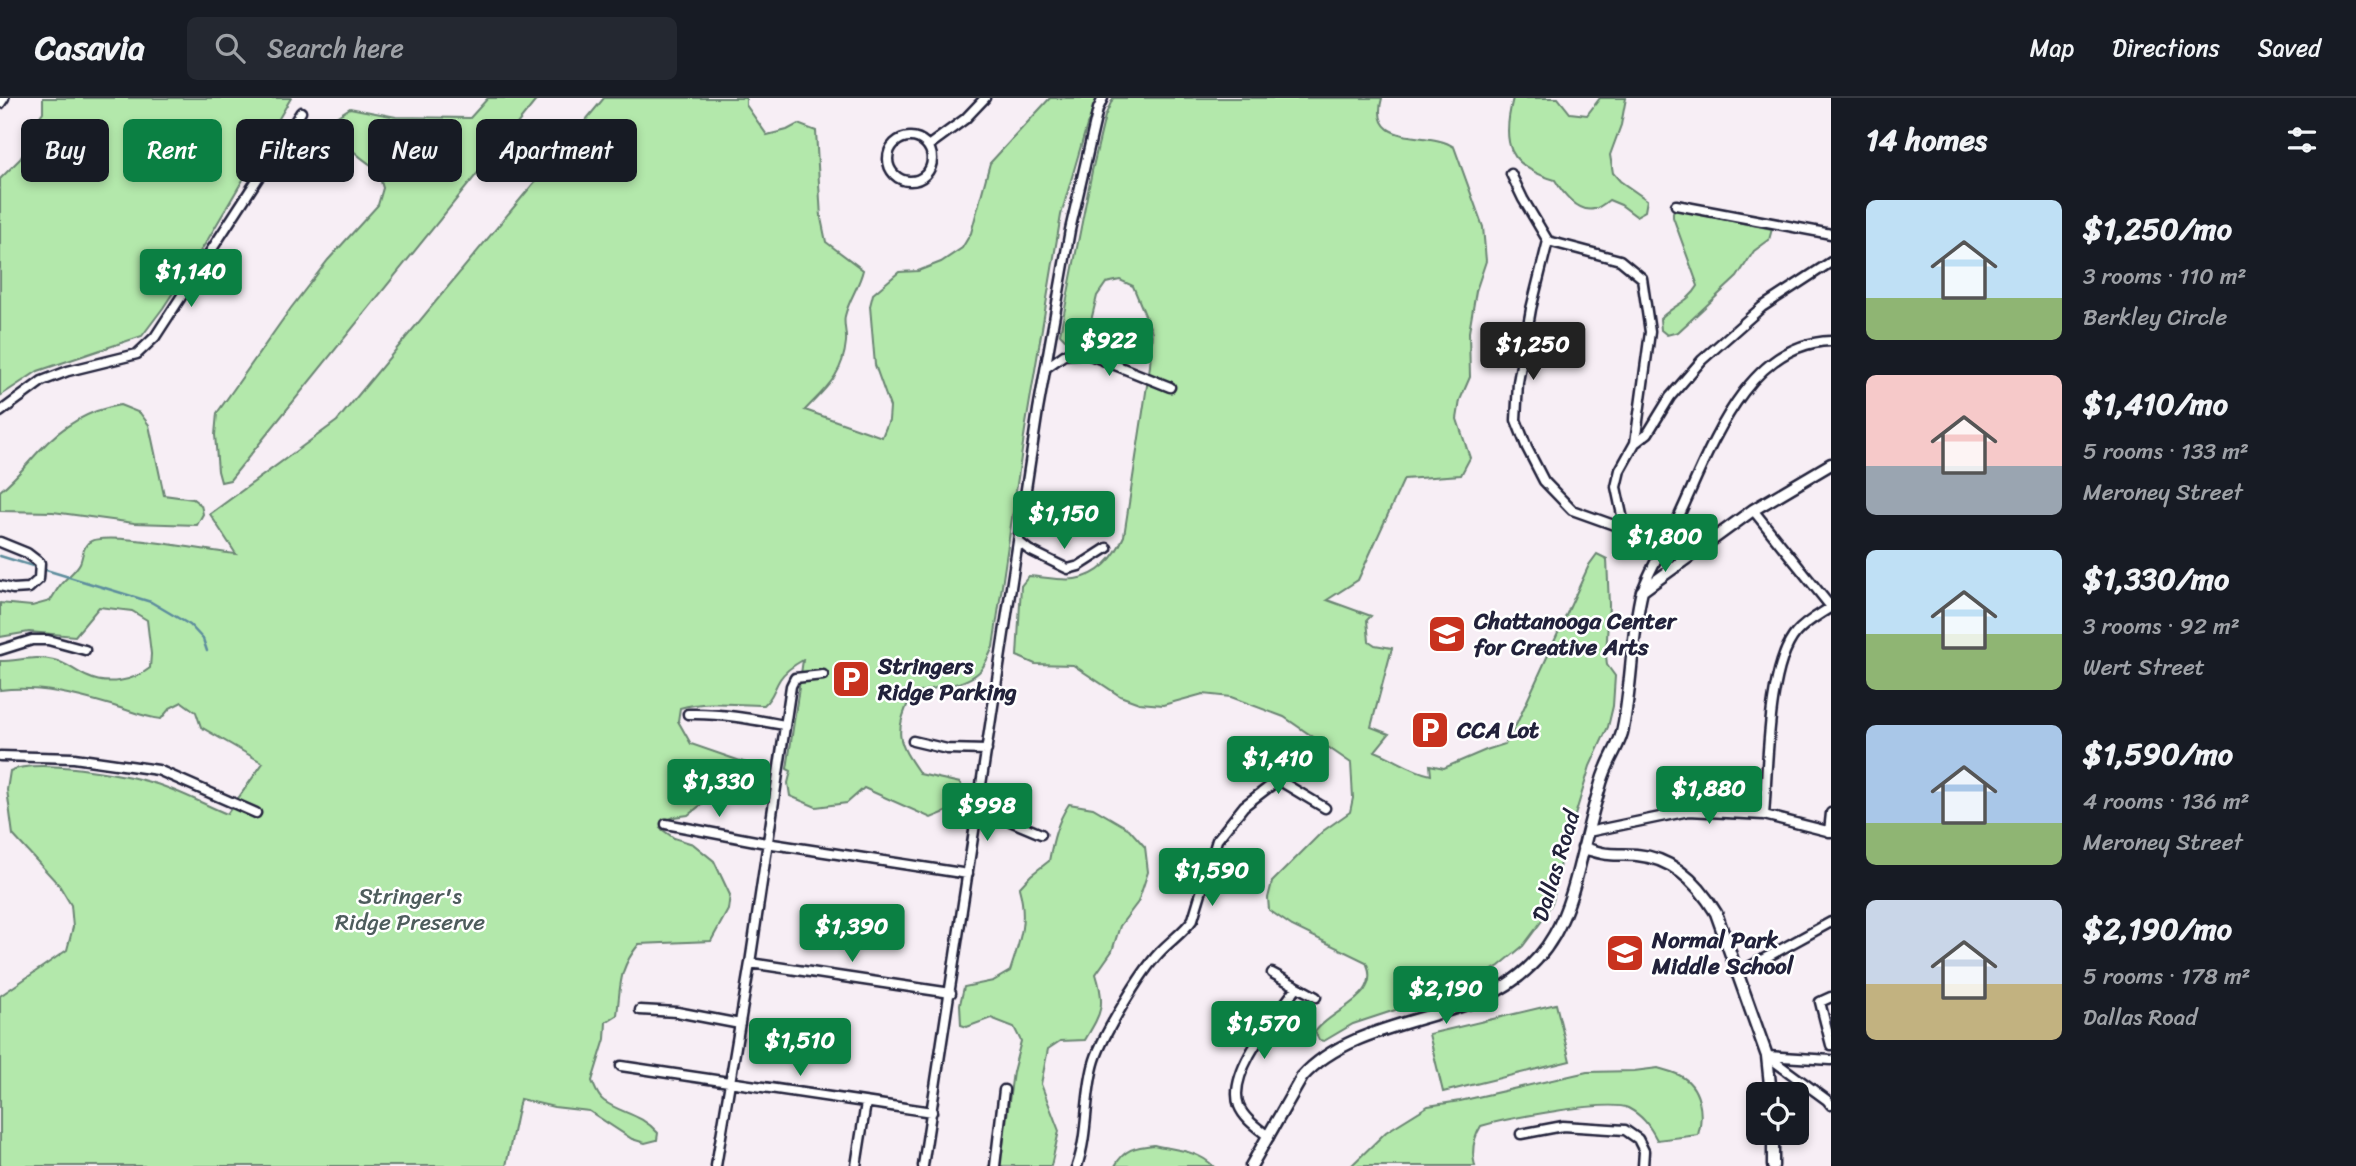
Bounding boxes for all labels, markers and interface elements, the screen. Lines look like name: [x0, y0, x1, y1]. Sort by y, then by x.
search box: [187, 17, 677, 80]
text: Casavia: [35, 19, 145, 77]
text: Search here: [267, 25, 404, 71]
text: Map: [2030, 27, 2074, 69]
text: Directions: [2112, 27, 2220, 69]
text: Saved: [2258, 27, 2321, 69]
icon: search: [211, 29, 249, 67]
text: 14 homes: [1866, 113, 1987, 167]
chip: Buy: [21, 119, 109, 182]
chip: Rent: [123, 119, 222, 182]
chip: Filters: [236, 119, 354, 182]
chip: New: [368, 119, 462, 182]
chip: Apartment: [476, 119, 637, 182]
icon: filters: [2283, 121, 2321, 159]
text: $1,250/mo: [2083, 202, 2232, 256]
icon: home: [1922, 228, 2006, 312]
pin: $1,140: [134, 250, 248, 309]
text: $1,140: [156, 251, 226, 292]
text: 3 rooms · 110 m²: [2083, 256, 2247, 297]
text: Berkley Circle: [2083, 297, 2227, 338]
pin: $922: [1068, 318, 1150, 378]
text: $922: [1081, 320, 1137, 361]
pin: $1,250: [1476, 322, 1590, 382]
text: $1,250: [1496, 324, 1570, 365]
text: $1,410/mo: [2083, 377, 2228, 431]
icon: home: [1922, 403, 2006, 487]
text: 5 rooms · 133 m²: [2083, 431, 2249, 472]
text: Meroney Street: [2083, 472, 2243, 513]
pin: $1,150: [1007, 491, 1121, 551]
text: $1,150: [1029, 493, 1099, 534]
pin: $1,800: [1608, 514, 1722, 574]
text: $1,800: [1628, 516, 1702, 557]
text: $1,330/mo: [2083, 552, 2229, 606]
icon: home: [1922, 578, 2006, 662]
place label: Chattanooga Center for Creative Arts: [1473, 601, 1678, 668]
text: 3 rooms · 92 m²: [2083, 606, 2240, 647]
school or university icon: Chattanooga Center for Creative Arts: [1426, 613, 1468, 655]
place label: Stringers Ridge Parking: [877, 646, 1017, 713]
text: Wert Street: [2083, 647, 2205, 688]
parking icon: Stringers Ridge Parking: [830, 658, 872, 700]
parking icon: CCA Lot: [1409, 709, 1451, 751]
place label: CCA Lot: [1456, 710, 1539, 751]
text: $1,590/mo: [2083, 727, 2233, 781]
pin: $1,410: [1221, 736, 1335, 796]
text: $1,410: [1243, 738, 1313, 779]
icon: home: [1922, 753, 2006, 837]
pin: $1,330: [662, 760, 776, 819]
text: $1,330: [683, 761, 755, 802]
pin: $1,880: [1652, 766, 1766, 826]
text: $1,880: [1672, 768, 1746, 809]
text: 4 rooms · 136 m²: [2083, 781, 2250, 822]
pin: $998: [946, 784, 1028, 843]
text: $998: [958, 785, 1016, 826]
street label: Dallas Road: [1520, 804, 1593, 927]
text: Meroney Street: [2083, 822, 2243, 863]
pin: $1,590: [1155, 848, 1269, 908]
text: $1,590: [1175, 850, 1249, 891]
park label: Stringer's Ridge Preserve: [335, 876, 485, 943]
text: $2,190/mo: [2083, 902, 2232, 956]
pin: $1,390: [795, 904, 909, 964]
text: $1,390: [816, 906, 888, 947]
place label: Normal Park Middle School: [1651, 920, 1795, 987]
icon: home: [1922, 928, 2006, 1012]
school or university icon: Normal Park Middle School: [1604, 932, 1646, 974]
text: 5 rooms · 178 m²: [2083, 956, 2251, 997]
pin: $2,190: [1389, 967, 1503, 1026]
text: $2,190: [1409, 968, 1483, 1009]
text: Dallas Road: [2083, 997, 2197, 1038]
pin: $1,570: [1207, 1002, 1321, 1061]
text: $1,570: [1227, 1003, 1301, 1044]
pin: $1,510: [743, 1018, 857, 1078]
text: $1,510: [765, 1020, 835, 1061]
map controls: [1746, 1082, 1809, 1145]
button: locate: [1746, 1082, 1809, 1145]

